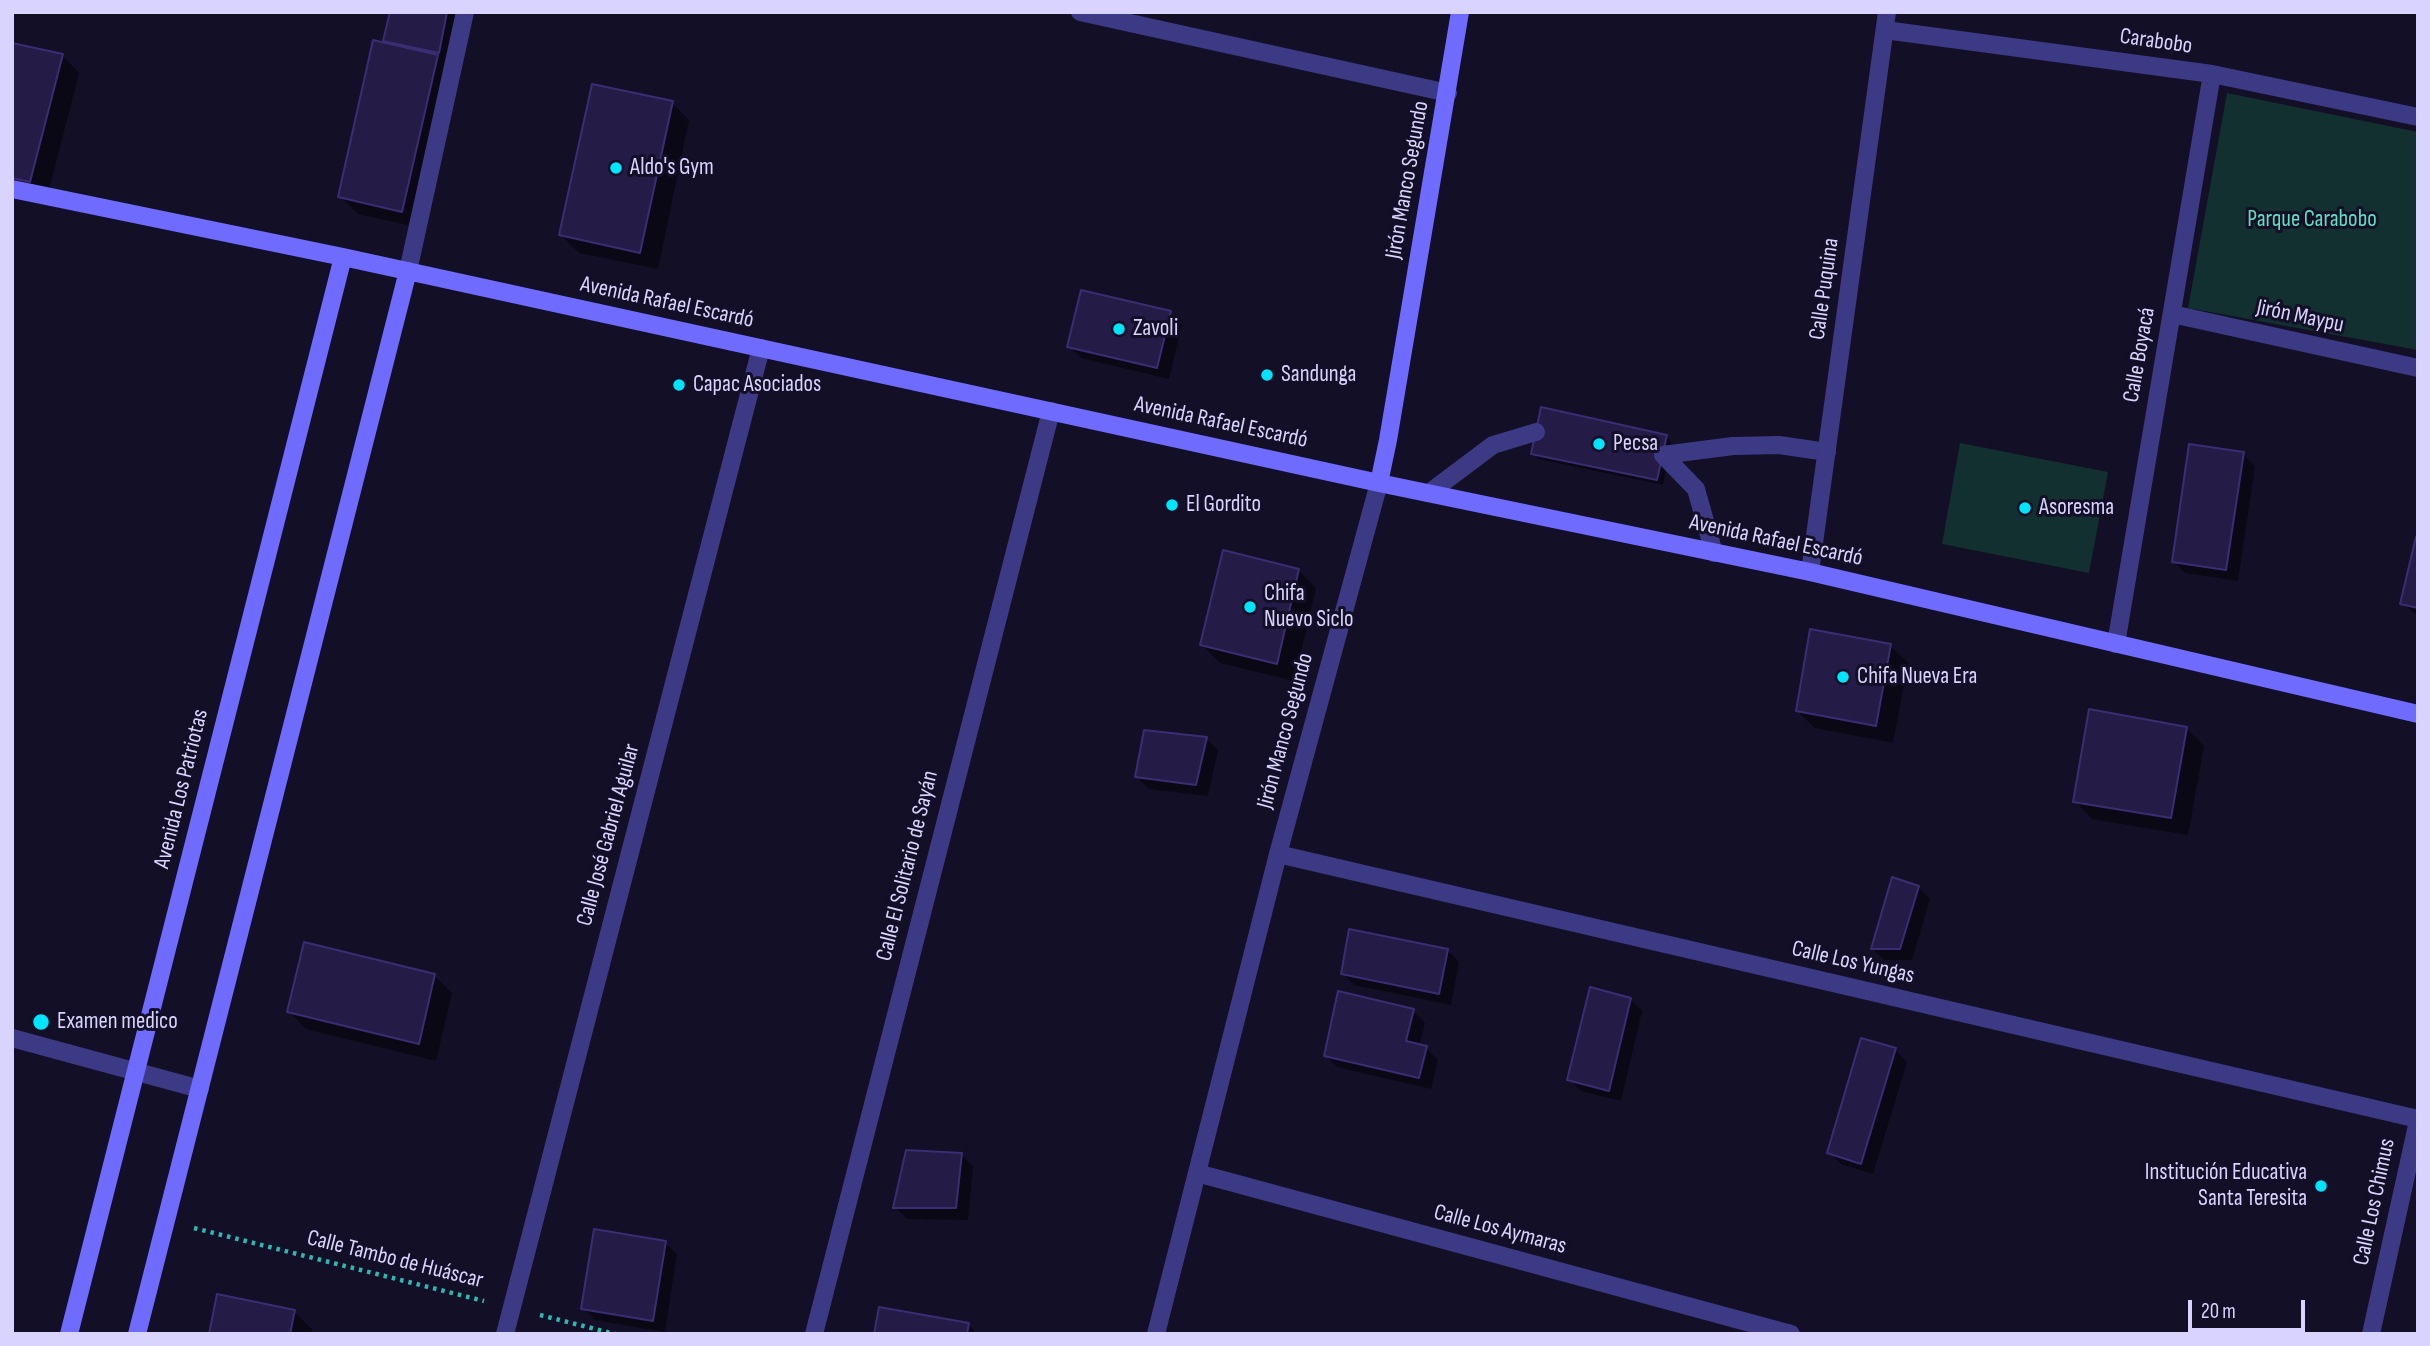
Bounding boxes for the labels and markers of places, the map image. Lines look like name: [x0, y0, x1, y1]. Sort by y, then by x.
place label: Aldo's Gym: [630, 154, 714, 182]
marker: Aldo's Gym: [608, 160, 624, 176]
place label: Zavoli: [1133, 315, 1178, 343]
marker: Zavoli: [1111, 321, 1127, 337]
place label: Sandunga: [1281, 361, 1356, 389]
marker: Sandunga: [1259, 367, 1275, 383]
place label: Capac Asociados: [693, 371, 821, 399]
marker: Capac Asociados: [671, 377, 687, 393]
place label: Pecsa: [1613, 430, 1658, 458]
marker: Pecsa: [1591, 436, 1607, 452]
place label: El Gordito: [1186, 491, 1261, 519]
place label: Asoresma: [2039, 494, 2114, 522]
marker: El Gordito: [1164, 497, 1180, 513]
marker: Asoresma: [2017, 500, 2033, 516]
place label: Chifa Nuevo Siclo: [1264, 580, 1353, 634]
marker: Chifa Nuevo Siclo: [1242, 599, 1258, 615]
place label: Chifa Nueva Era: [1857, 663, 1977, 691]
marker: Chifa Nueva Era: [1835, 669, 1851, 685]
place label: Examen medico: [57, 1008, 178, 1036]
marker: Examen medico: [31, 1012, 51, 1032]
place label: Institución Educativa Santa Teresita: [2145, 1159, 2307, 1213]
marker: Institución Educativa Santa Teresita: [2313, 1178, 2329, 1194]

